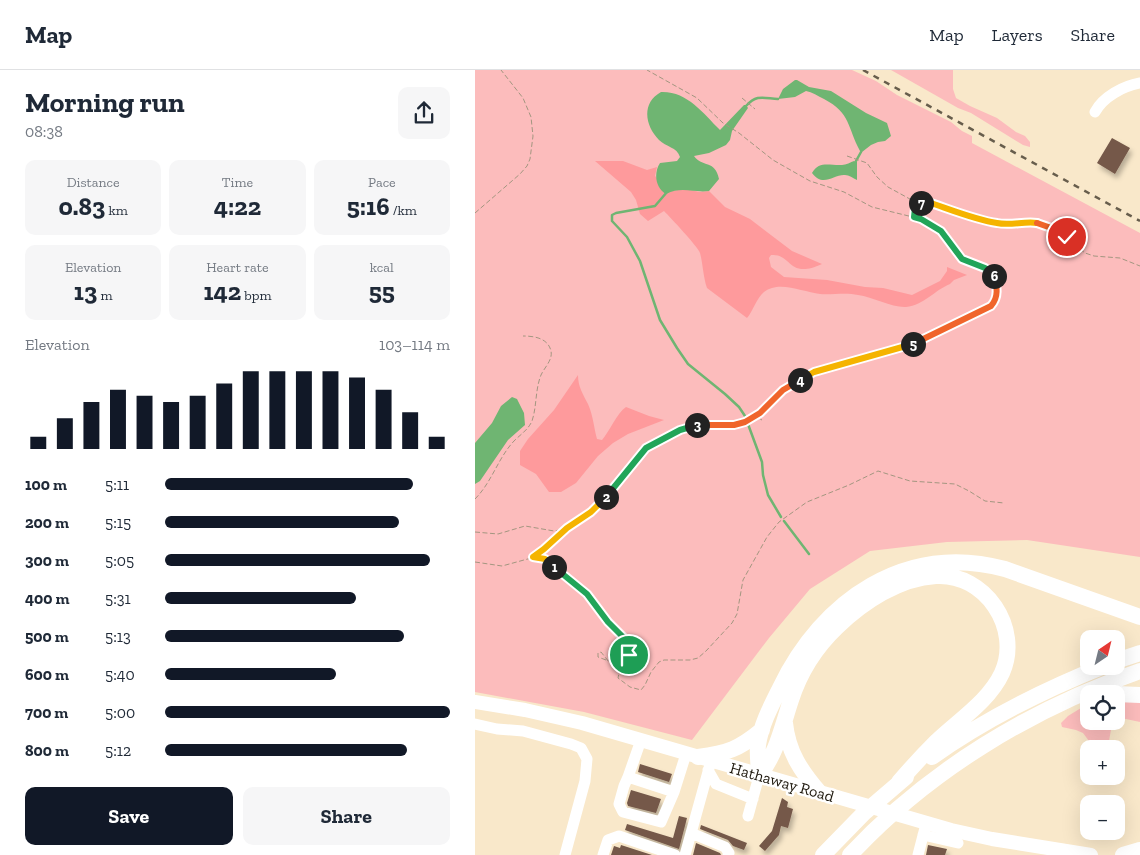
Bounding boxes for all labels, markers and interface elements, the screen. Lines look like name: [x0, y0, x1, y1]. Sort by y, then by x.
text: Map: [25, 20, 72, 49]
text: Map: [929, 24, 964, 46]
text: Layers: [992, 24, 1043, 46]
text: Share: [1071, 24, 1115, 46]
text: Morning run: [25, 86, 185, 119]
button: share: [398, 87, 450, 139]
text: 08:38: [25, 122, 63, 141]
text: Distance: [67, 174, 120, 191]
text: Time: [222, 174, 253, 191]
text: Pace: [368, 174, 396, 191]
pin: 7: [909, 190, 933, 216]
text: 0.83: [58, 191, 105, 221]
text: 4:22: [214, 191, 261, 221]
text: 5:16: [347, 191, 390, 221]
text: 7: [918, 195, 925, 212]
text: km: [105, 202, 128, 219]
text: /km: [390, 202, 417, 219]
pin: [1046, 216, 1088, 258]
icon: check: [1053, 223, 1081, 251]
text: Elevation: [65, 259, 121, 276]
text: Heart rate: [206, 259, 269, 276]
text: kcal: [370, 259, 394, 276]
pin: 6: [981, 264, 1007, 288]
text: 6: [991, 268, 998, 285]
text: 13: [74, 276, 97, 306]
text: 142: [203, 276, 241, 306]
text: 55: [369, 276, 395, 306]
text: m: [97, 287, 113, 304]
text: bpm: [241, 287, 272, 304]
pin: 5: [901, 332, 925, 356]
text: Elevation: [25, 335, 90, 354]
text: 103–114 m: [379, 335, 450, 354]
text: 5: [910, 336, 917, 353]
pin: 4: [787, 368, 813, 392]
text: 4: [797, 372, 804, 389]
pin: 3: [685, 412, 709, 438]
text: 3: [694, 417, 701, 434]
text: 100 m: [25, 475, 67, 494]
text: 5:11: [105, 475, 129, 494]
pin: 2: [593, 484, 619, 510]
text: 2: [603, 489, 610, 506]
text: 200 m: [25, 513, 69, 532]
text: 5:15: [105, 513, 131, 532]
text: 300 m: [25, 551, 69, 570]
text: 5:05: [105, 551, 134, 570]
pin: 1: [541, 554, 567, 580]
text: 1: [552, 559, 557, 576]
text: 400 m: [25, 589, 70, 608]
text: 5:31: [105, 589, 131, 608]
text: 500 m: [25, 627, 69, 646]
text: 5:13: [105, 627, 131, 646]
north arrow: [1080, 630, 1125, 675]
map controls: [1080, 630, 1125, 840]
pin: [608, 634, 650, 676]
icon: arrive: [615, 641, 643, 669]
text: 600 m: [25, 665, 69, 684]
text: 5:40: [105, 665, 135, 684]
button: locate: [1080, 685, 1125, 730]
text: 700 m: [25, 703, 68, 722]
text: 5:00: [105, 703, 135, 722]
button: +: [1080, 740, 1125, 785]
text: 800 m: [25, 741, 69, 760]
text: 5:12: [105, 741, 131, 760]
street label: Hathaway Road: [728, 758, 836, 806]
button: Save: [25, 787, 233, 845]
button: Share: [243, 787, 450, 845]
button: −: [1080, 795, 1125, 840]

